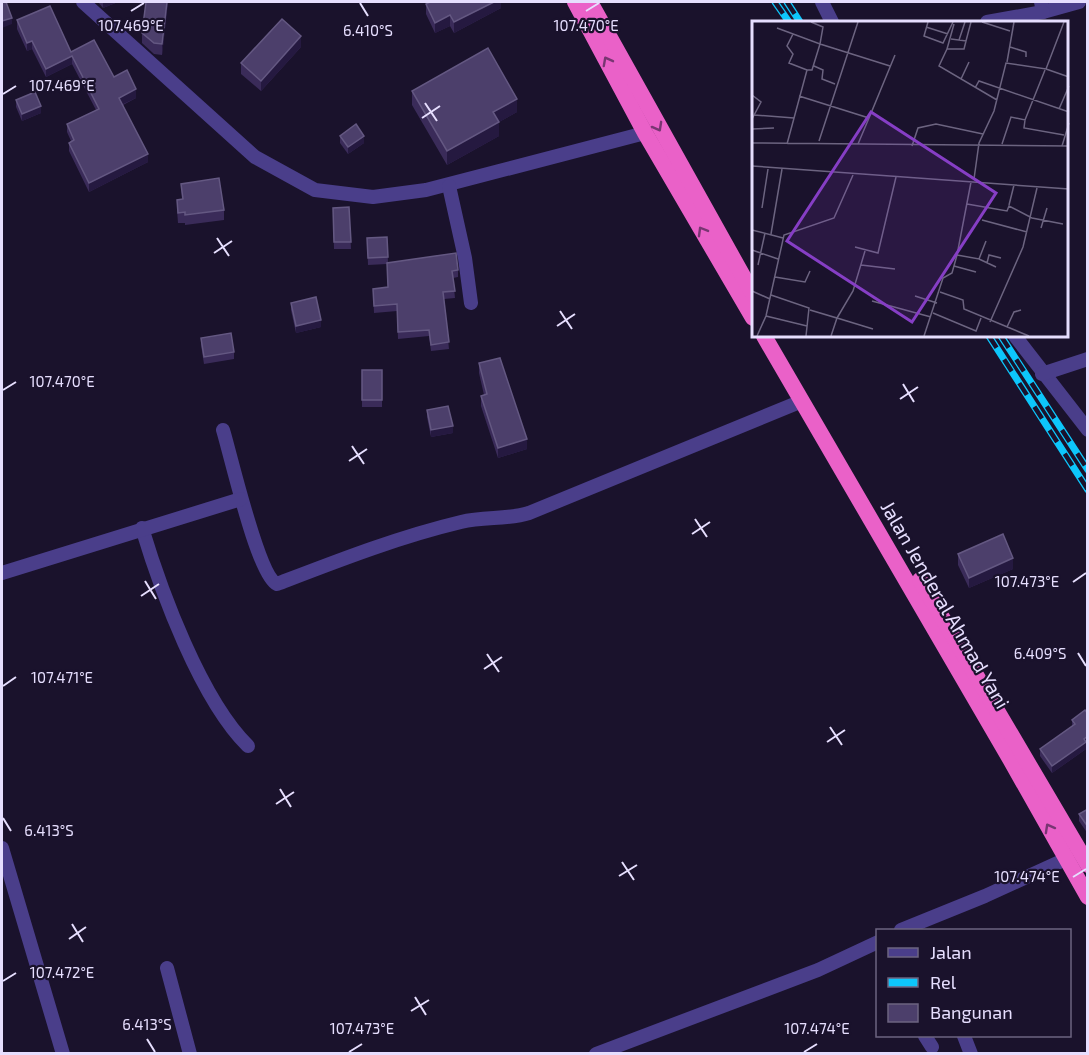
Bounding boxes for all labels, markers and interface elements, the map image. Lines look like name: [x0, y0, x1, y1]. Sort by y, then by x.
text: 107.469°E: [98, 16, 164, 34]
text: 107.470°E: [553, 16, 619, 34]
text: 6.410°S: [343, 21, 393, 39]
inset map: [752, 21, 1068, 338]
one-way arrow: [603, 57, 614, 67]
text: 107.469°E: [29, 76, 95, 94]
one-way arrow: [651, 120, 662, 131]
one-way arrow: [698, 227, 709, 237]
text: 107.470°E: [29, 372, 95, 390]
street label: Jalan Jenderal Ahmad Yani: [876, 496, 1015, 713]
text: 107.473°E: [995, 572, 1059, 590]
text: 6.409°S: [1014, 644, 1066, 662]
text: 107.471°E: [31, 668, 93, 686]
text: 6.413°S: [24, 821, 74, 839]
one-way arrow: [1045, 823, 1056, 834]
text: 107.474°E: [994, 867, 1060, 885]
legend: [876, 929, 1071, 1037]
text: Jalan: [930, 941, 972, 963]
text: 107.472°E: [30, 963, 94, 981]
text: Rel: [930, 971, 957, 993]
text: Bangunan: [930, 1001, 1013, 1023]
text: 6.413°S: [122, 1015, 172, 1033]
text: 107.473°E: [330, 1019, 394, 1037]
text: 107.474°E: [784, 1019, 850, 1037]

